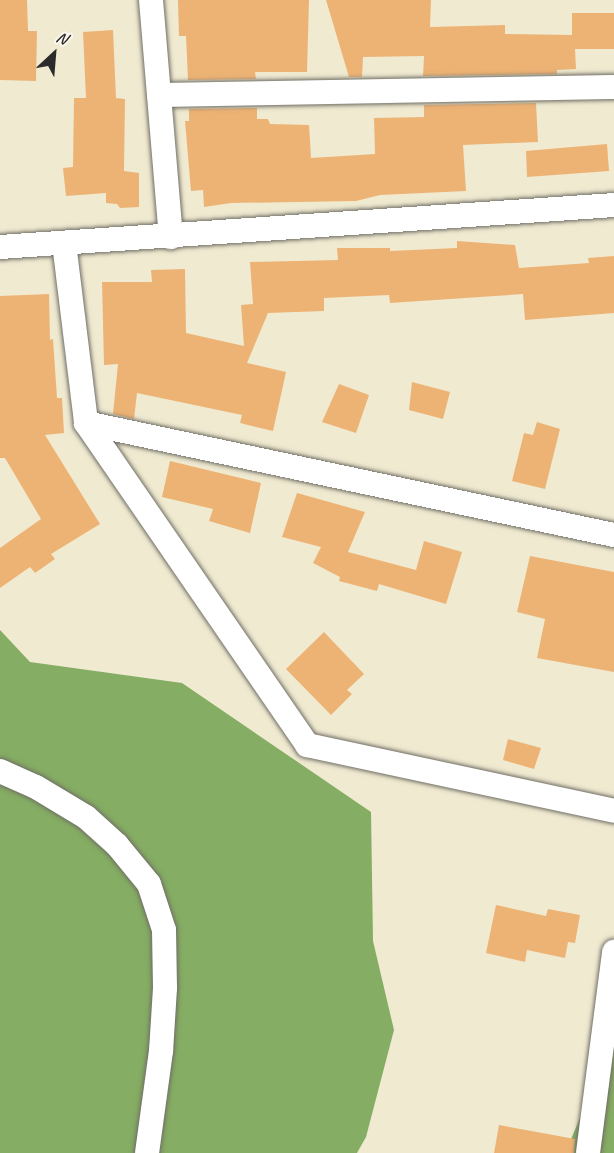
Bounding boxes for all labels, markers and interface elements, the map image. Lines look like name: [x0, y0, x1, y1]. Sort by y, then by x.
north arrow: [24, 24, 84, 84]
text: N: [53, 27, 71, 49]

